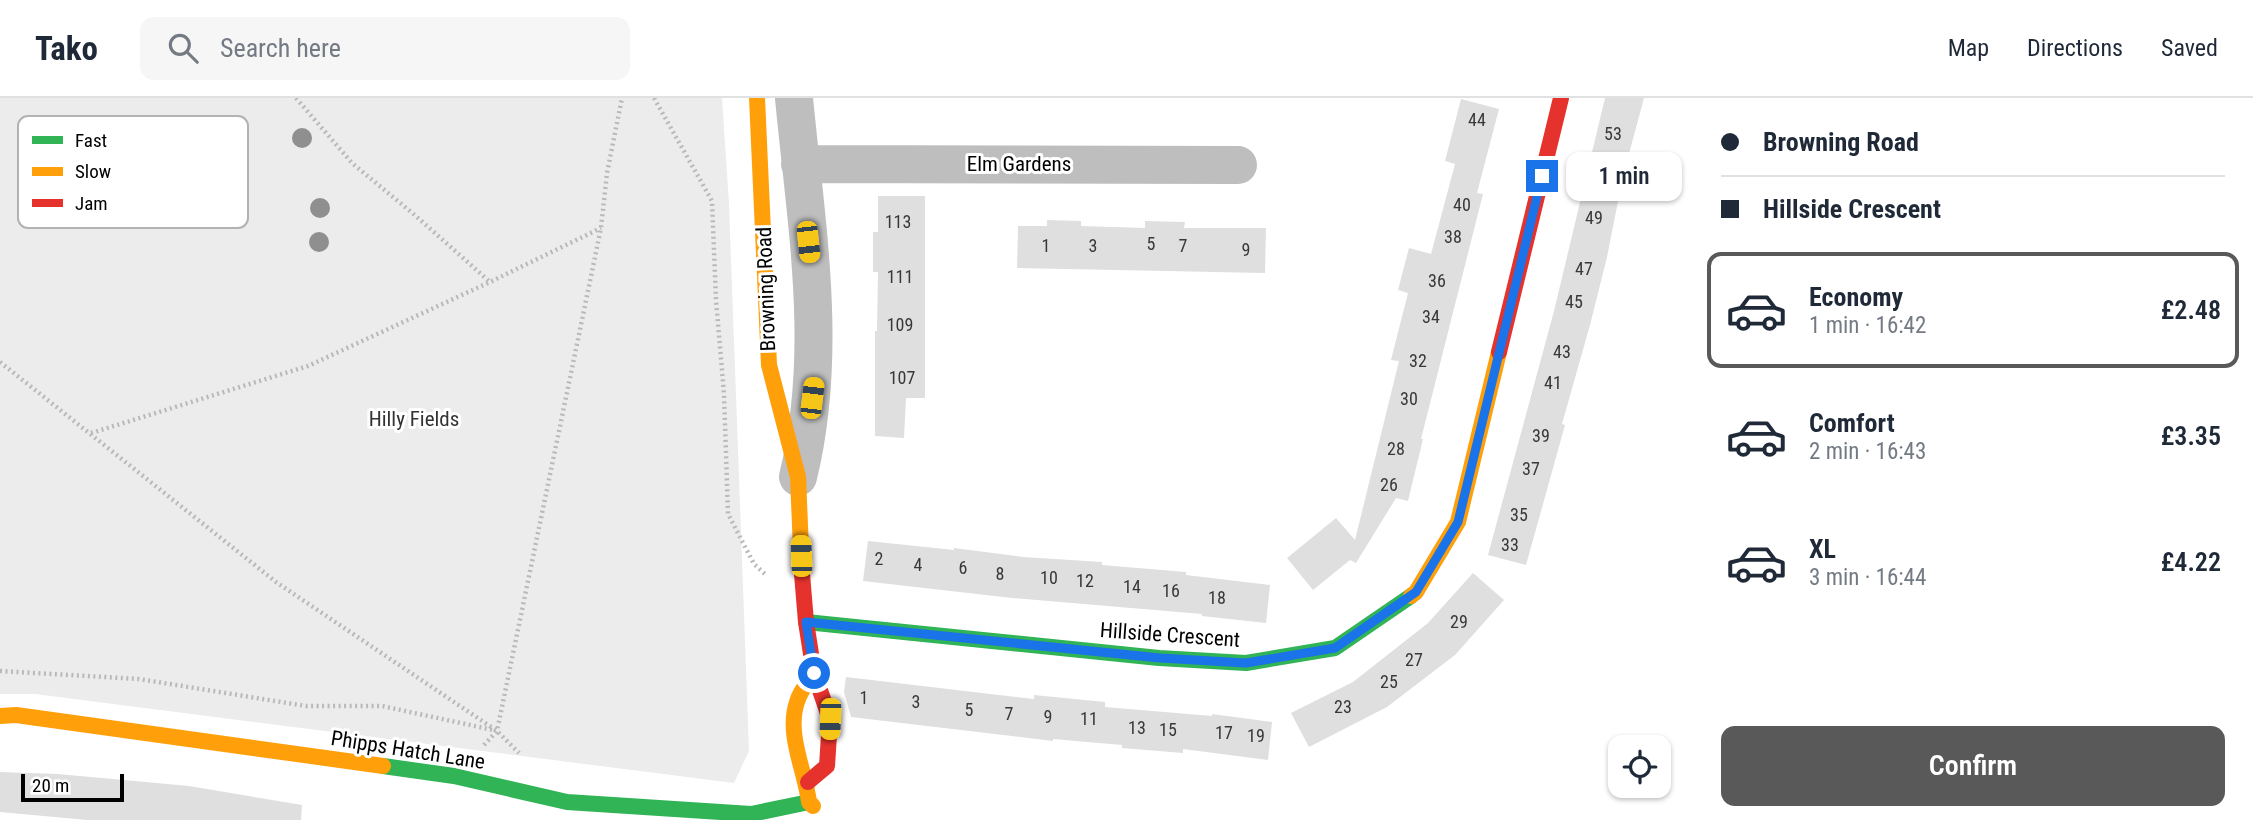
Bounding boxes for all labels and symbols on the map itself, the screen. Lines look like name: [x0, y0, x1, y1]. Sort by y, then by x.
house number: 44: [1468, 109, 1486, 130]
legend: [18, 116, 248, 228]
house number: 53: [1604, 123, 1622, 144]
text: Fast: [75, 129, 107, 152]
street label: Elm Gardens: [967, 152, 1071, 176]
callout: 1 min: [1566, 152, 1682, 200]
text: Slow: [75, 160, 111, 183]
route end: [1526, 160, 1558, 192]
text: Jam: [75, 192, 108, 215]
house number: 40: [1453, 194, 1471, 215]
house number: 49: [1585, 207, 1603, 228]
house number: 113: [885, 211, 911, 232]
car: [796, 220, 821, 264]
street label: Browning Road: [752, 226, 780, 352]
house number: 38: [1444, 226, 1462, 247]
house number: 5: [1147, 233, 1156, 254]
house number: 1: [1042, 235, 1050, 256]
house number: 3: [1089, 235, 1097, 256]
house number: 7: [1179, 235, 1188, 256]
house number: 9: [1242, 239, 1250, 260]
house number: 47: [1575, 258, 1593, 279]
house number: 111: [887, 266, 913, 287]
house number: 36: [1428, 270, 1446, 291]
house number: 45: [1565, 291, 1583, 312]
house number: 34: [1422, 306, 1440, 327]
house number: 109: [887, 314, 913, 335]
house number: 43: [1553, 341, 1571, 362]
house number: 32: [1409, 350, 1427, 371]
house number: 107: [889, 367, 915, 388]
house number: 41: [1544, 372, 1562, 393]
car: [800, 376, 825, 420]
house number: 30: [1400, 388, 1418, 409]
park label: Hilly Fields: [369, 407, 459, 431]
house number: 39: [1532, 425, 1550, 446]
house number: 28: [1387, 438, 1405, 459]
house number: 37: [1522, 458, 1540, 479]
house number: 26: [1380, 474, 1398, 495]
house number: 35: [1510, 504, 1528, 525]
house number: 33: [1501, 534, 1519, 555]
car: [790, 535, 813, 577]
house number: 2: [875, 548, 884, 569]
house number: 4: [914, 554, 923, 575]
house number: 6: [959, 557, 967, 578]
house number: 8: [996, 563, 1004, 584]
house number: 10: [1040, 567, 1058, 588]
house number: 12: [1076, 570, 1094, 591]
house number: 14: [1123, 576, 1141, 597]
house number: 16: [1162, 580, 1180, 601]
house number: 18: [1208, 587, 1226, 608]
house number: 29: [1450, 611, 1468, 632]
street label: Hillside Crescent: [1099, 618, 1241, 652]
house number: 27: [1405, 649, 1423, 670]
route start: [798, 657, 830, 689]
house number: 25: [1380, 671, 1398, 692]
house number: 1: [860, 687, 868, 708]
house number: 3: [912, 691, 920, 712]
house number: 23: [1334, 696, 1352, 717]
car: [819, 698, 842, 740]
house number: 5: [965, 699, 974, 720]
house number: 7: [1005, 703, 1014, 724]
house number: 9: [1044, 706, 1052, 727]
house number: 11: [1080, 708, 1098, 729]
house number: 13: [1128, 717, 1146, 738]
house number: 15: [1159, 719, 1177, 740]
house number: 17: [1215, 722, 1233, 743]
house number: 19: [1247, 725, 1265, 746]
street label: Phipps Hatch Lane: [329, 726, 487, 774]
scale bar: [21, 771, 124, 803]

